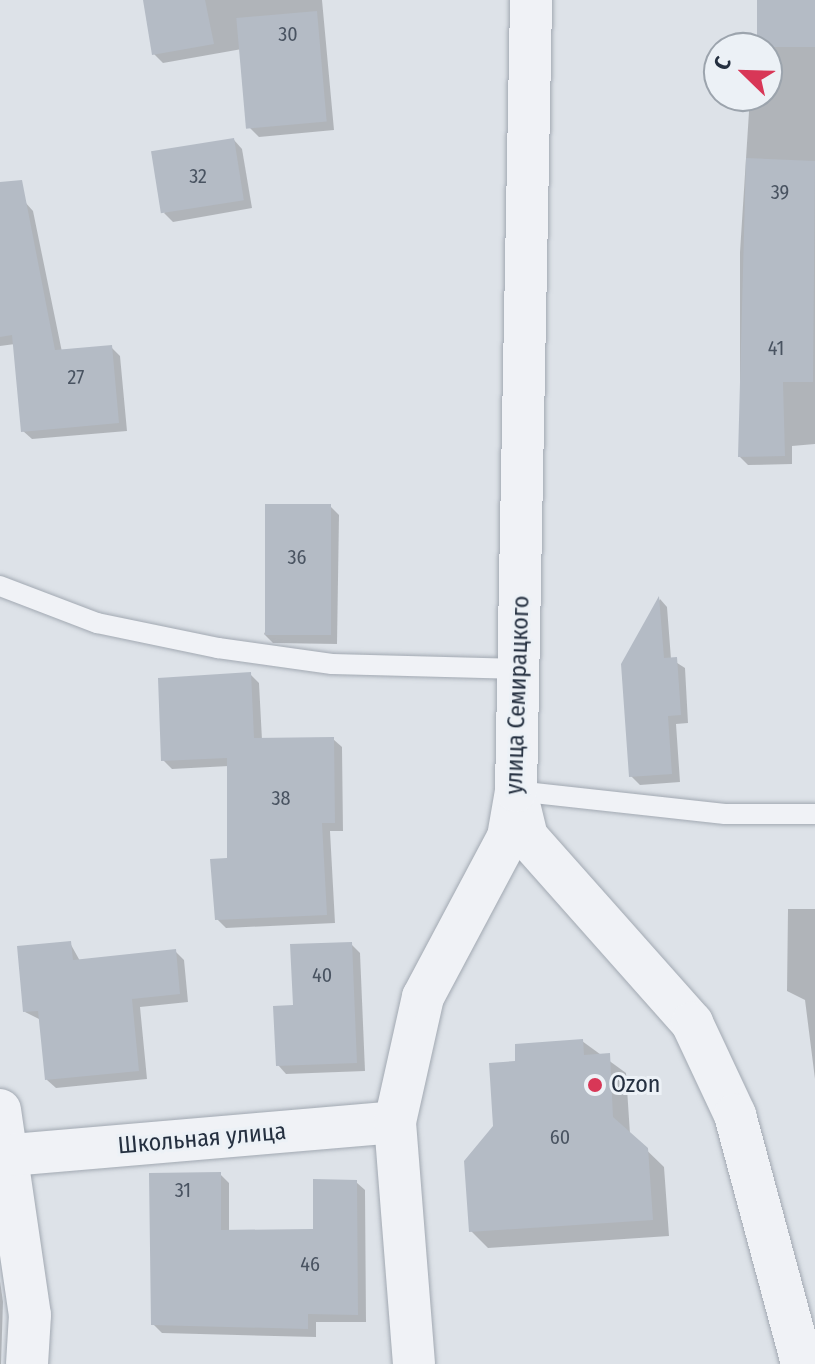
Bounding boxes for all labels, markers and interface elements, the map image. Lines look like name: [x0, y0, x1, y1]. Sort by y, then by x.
house number: 30: [278, 22, 298, 46]
north arrow: [703, 32, 783, 112]
text: С: [708, 53, 737, 74]
house number: 32: [189, 164, 207, 188]
house number: 39: [771, 180, 789, 204]
house number: 41: [768, 336, 784, 360]
house number: 27: [68, 365, 84, 389]
house number: 36: [288, 545, 306, 569]
street label: улица Семирацкого: [500, 595, 536, 795]
house number: 38: [271, 786, 291, 810]
house number: 40: [312, 963, 332, 987]
place label: Ozon: [611, 1071, 660, 1099]
marker: Ozon: [586, 1076, 604, 1094]
street label: Школьная улица: [117, 1117, 287, 1161]
house number: 60: [550, 1125, 570, 1149]
house number: 31: [175, 1178, 191, 1202]
house number: 46: [300, 1252, 320, 1276]

